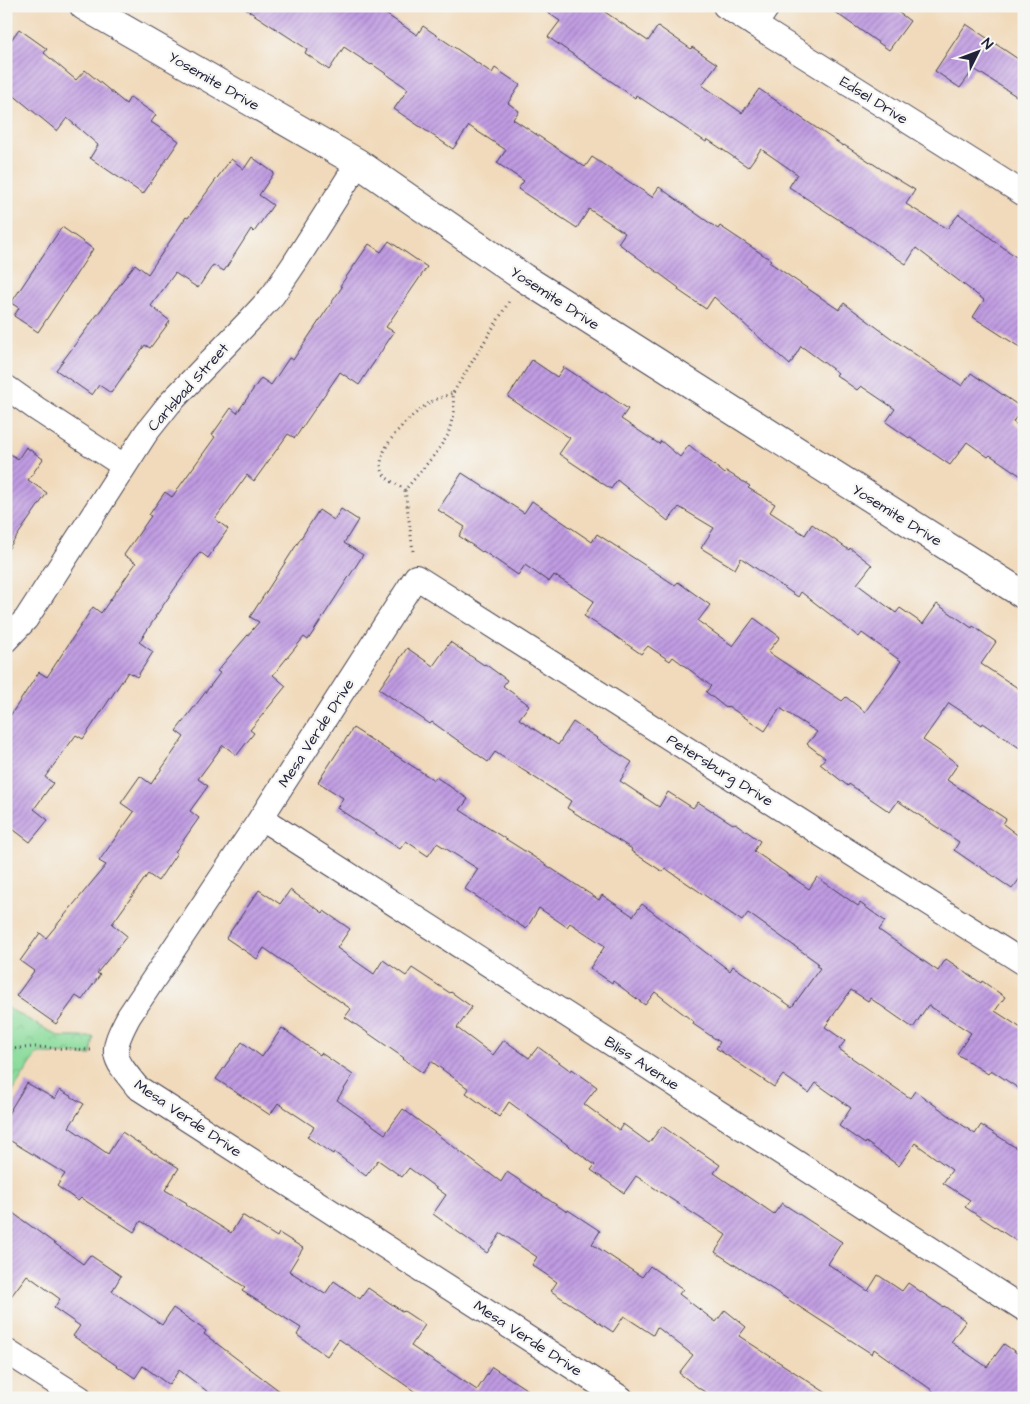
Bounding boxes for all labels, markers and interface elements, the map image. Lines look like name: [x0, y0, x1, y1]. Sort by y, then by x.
north arrow: [952, 28, 1002, 78]
text: N: [977, 34, 997, 54]
street label: Yosemite Drive: [164, 47, 263, 116]
street label: Edsel Drive: [836, 71, 912, 130]
street label: Yosemite Drive: [506, 262, 603, 335]
street label: Carlsbad Street: [143, 339, 234, 436]
street label: Yosemite Drive: [848, 479, 946, 551]
street label: Mesa Verde Drive: [273, 675, 359, 792]
street label: Petersburg Drive: [662, 729, 777, 812]
street label: Bliss Avenue: [600, 1031, 683, 1095]
street label: Mesa Verde Drive: [130, 1075, 246, 1162]
street label: Mesa Verde Drive: [469, 1295, 586, 1381]

